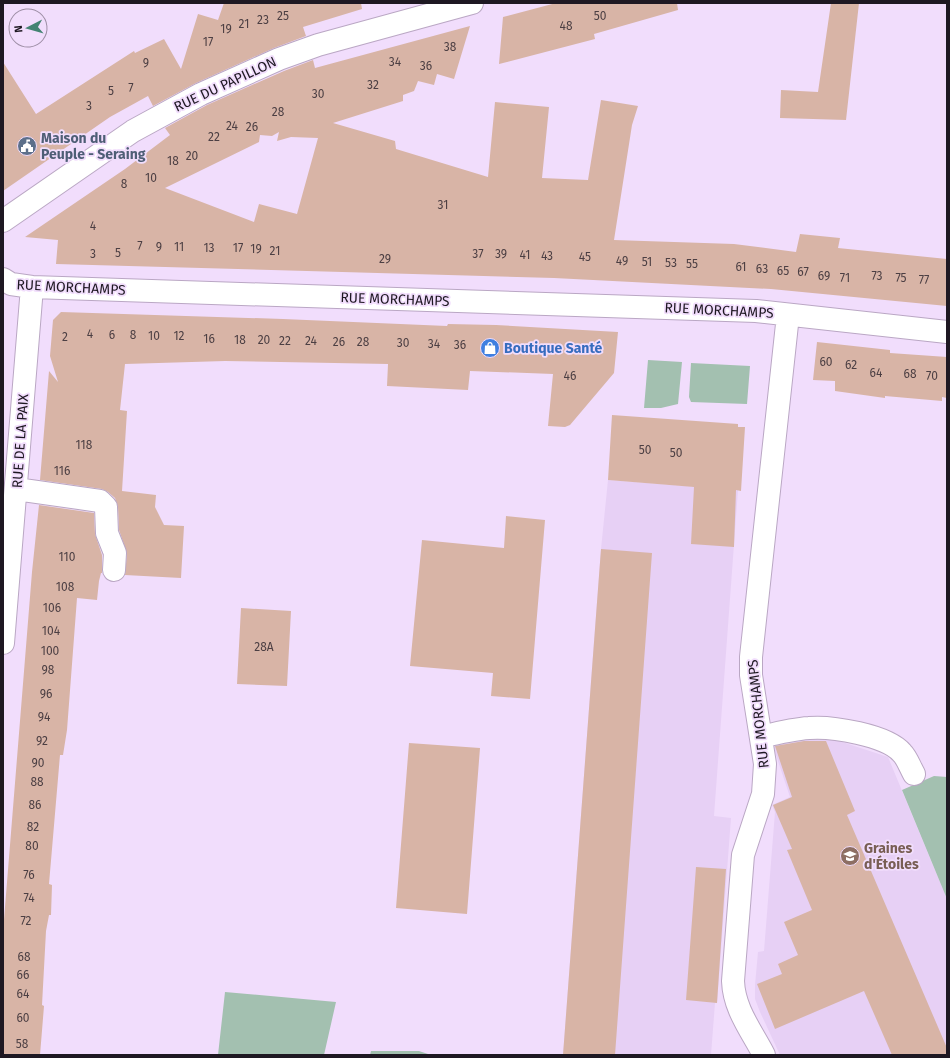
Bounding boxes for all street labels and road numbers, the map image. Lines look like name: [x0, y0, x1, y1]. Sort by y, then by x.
street label: RUE DU PAPILLON: [171, 53, 279, 116]
street label: RUE MORCHAMPS: [16, 276, 126, 299]
street label: RUE MORCHAMPS: [340, 289, 450, 310]
street label: RUE MORCHAMPS: [664, 299, 774, 322]
street label: RUE DE LA PAIX: [9, 393, 32, 489]
street label: RUE MORCHAMPS: [744, 658, 773, 769]

